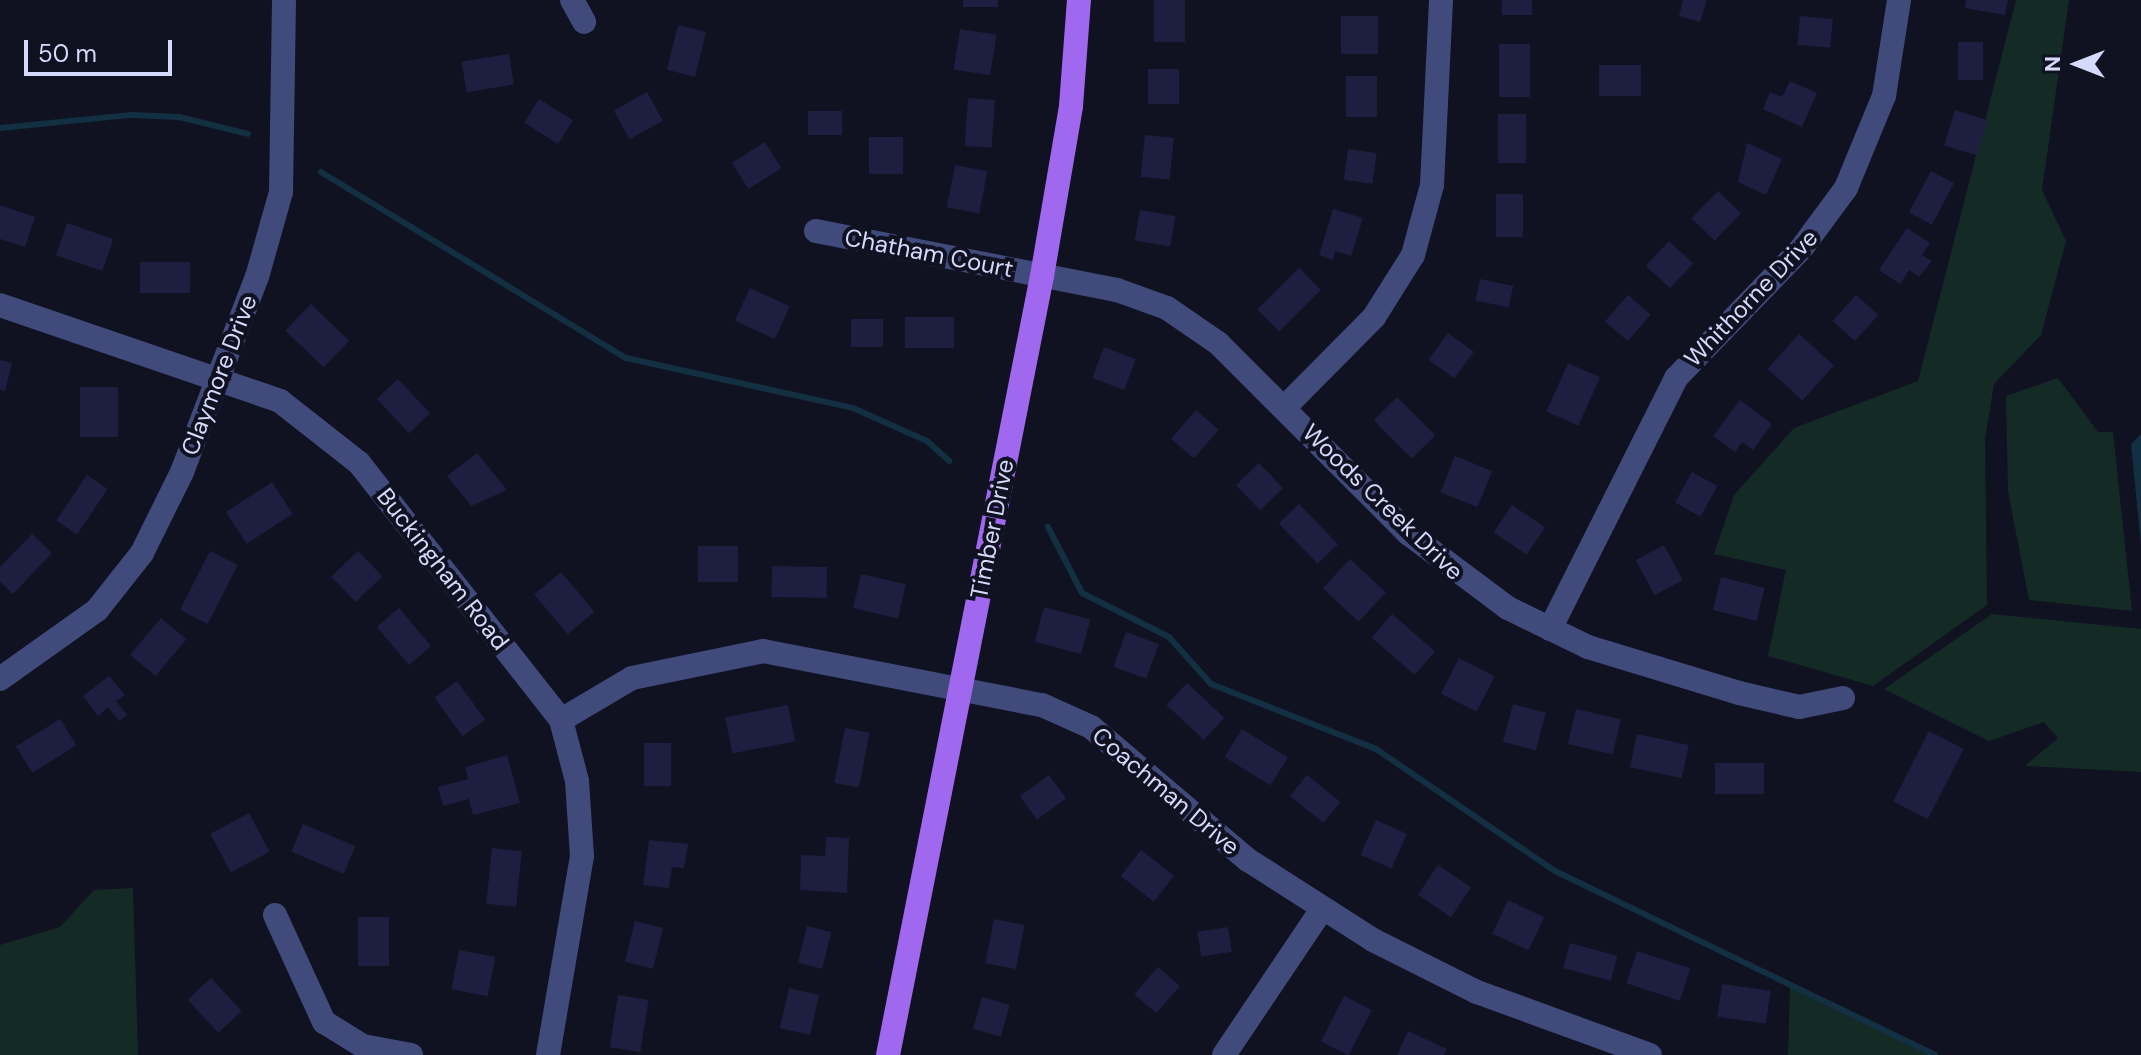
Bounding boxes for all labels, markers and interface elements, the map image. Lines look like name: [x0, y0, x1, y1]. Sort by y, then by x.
scale bar: [28, 24, 176, 74]
north arrow: [2037, 24, 2117, 104]
text: 50 m: [38, 38, 97, 69]
text: N: [2038, 56, 2067, 72]
street label: Chatham Court: [842, 223, 1016, 283]
street label: Whithorne Drive: [1678, 223, 1824, 373]
street label: Claymore Drive: [175, 291, 263, 459]
street label: Woods Creek Drive: [1297, 418, 1469, 586]
street label: Timber Drive: [964, 457, 1020, 601]
street label: Buckingham Road: [371, 482, 515, 656]
street label: Coachman Drive: [1086, 721, 1246, 861]

